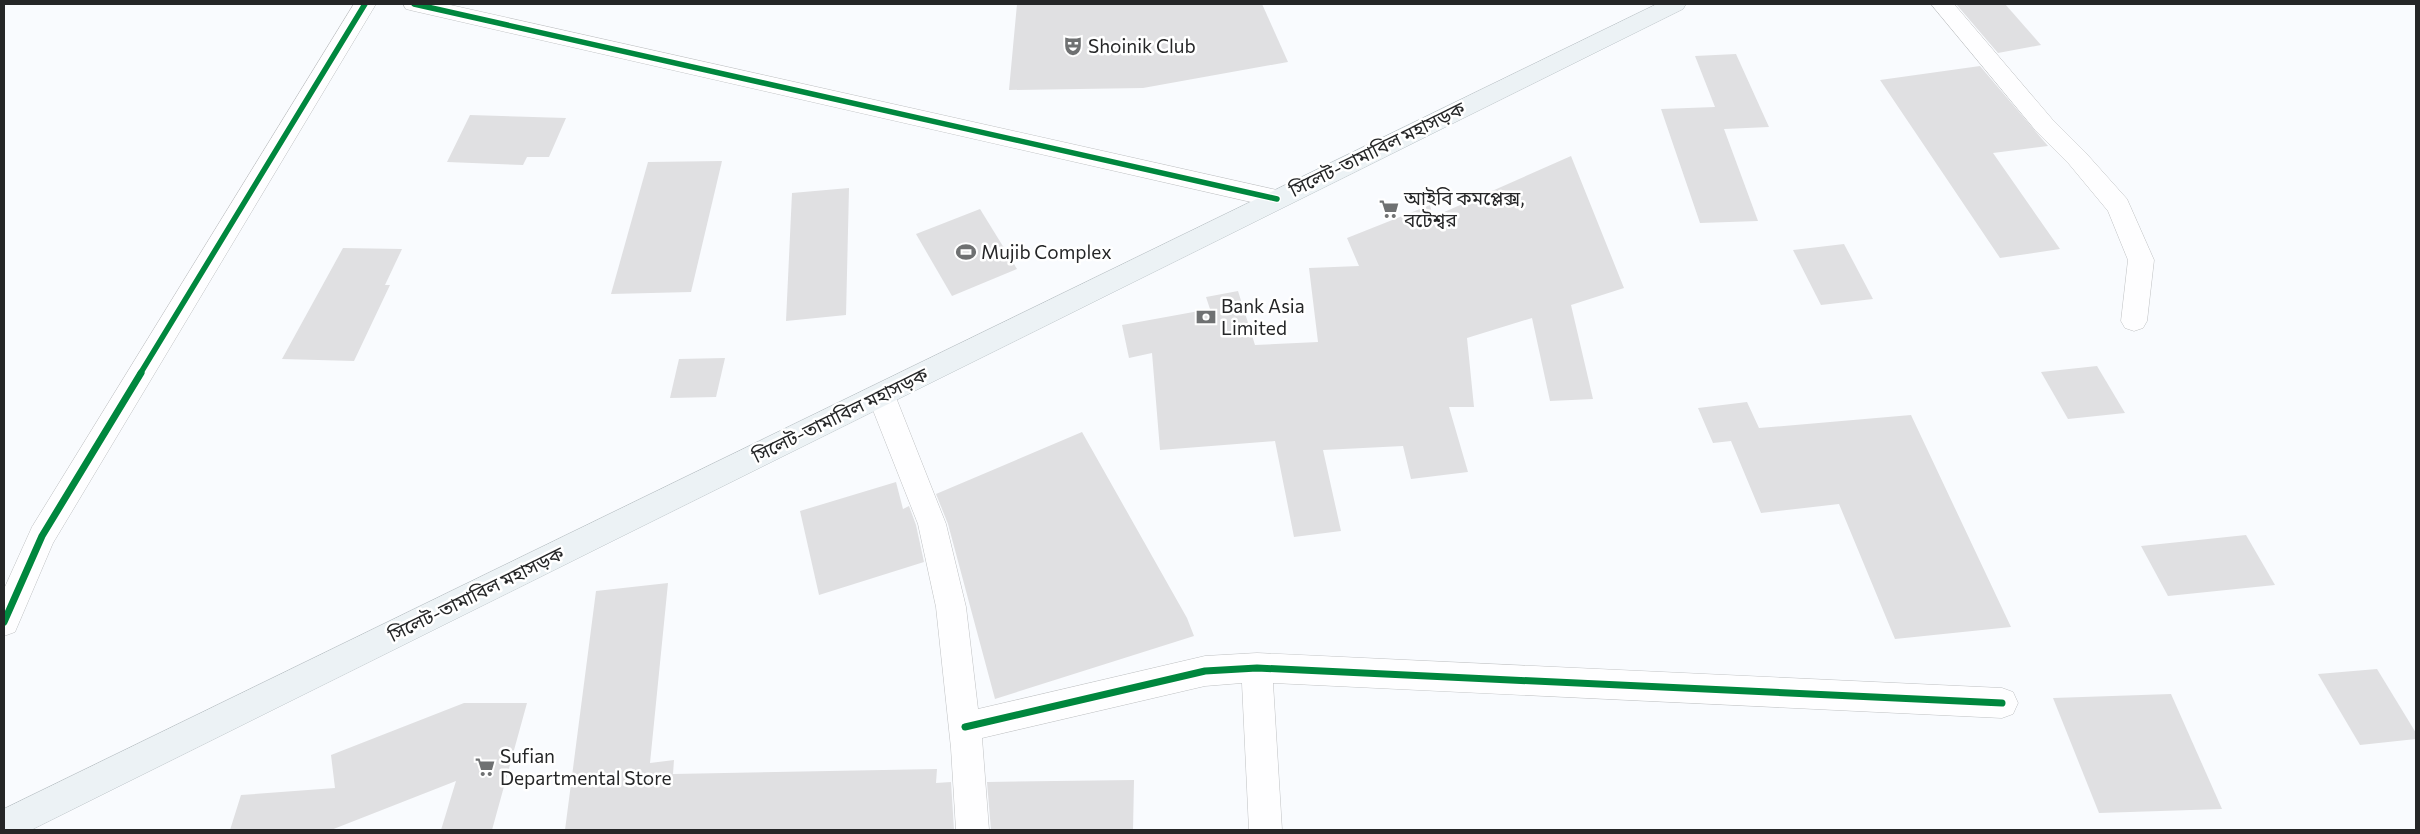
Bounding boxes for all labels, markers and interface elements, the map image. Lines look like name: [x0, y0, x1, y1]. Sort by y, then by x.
place label: Shoinik Club: [1088, 34, 1196, 57]
theatre icon: Shoinik Club: [1062, 35, 1084, 57]
street label: সিলেট-তামাবিল মহাসড়ক: [1284, 96, 1469, 202]
place label: আইবি কমপ্লেক্স, বটেশ্বর: [1403, 186, 1525, 231]
supermarket icon: আইবি কমপ্লেক্স, বটেশ্বর: [1378, 198, 1400, 220]
place label: Mujib Complex: [981, 240, 1112, 263]
sports icon: Mujib Complex: [955, 241, 977, 263]
place label: Bank Asia Limited: [1221, 294, 1305, 339]
bank icon: Bank Asia Limited: [1195, 306, 1217, 328]
street label: সিলেট-তামাবিল মহাসড়ক: [747, 362, 932, 468]
street label: সিলেট-তামাবিল মহাসড়ক: [383, 541, 568, 647]
place label: Sufian Departmental Store: [500, 744, 672, 789]
supermarket icon: Sufian Departmental Store: [474, 756, 496, 778]

